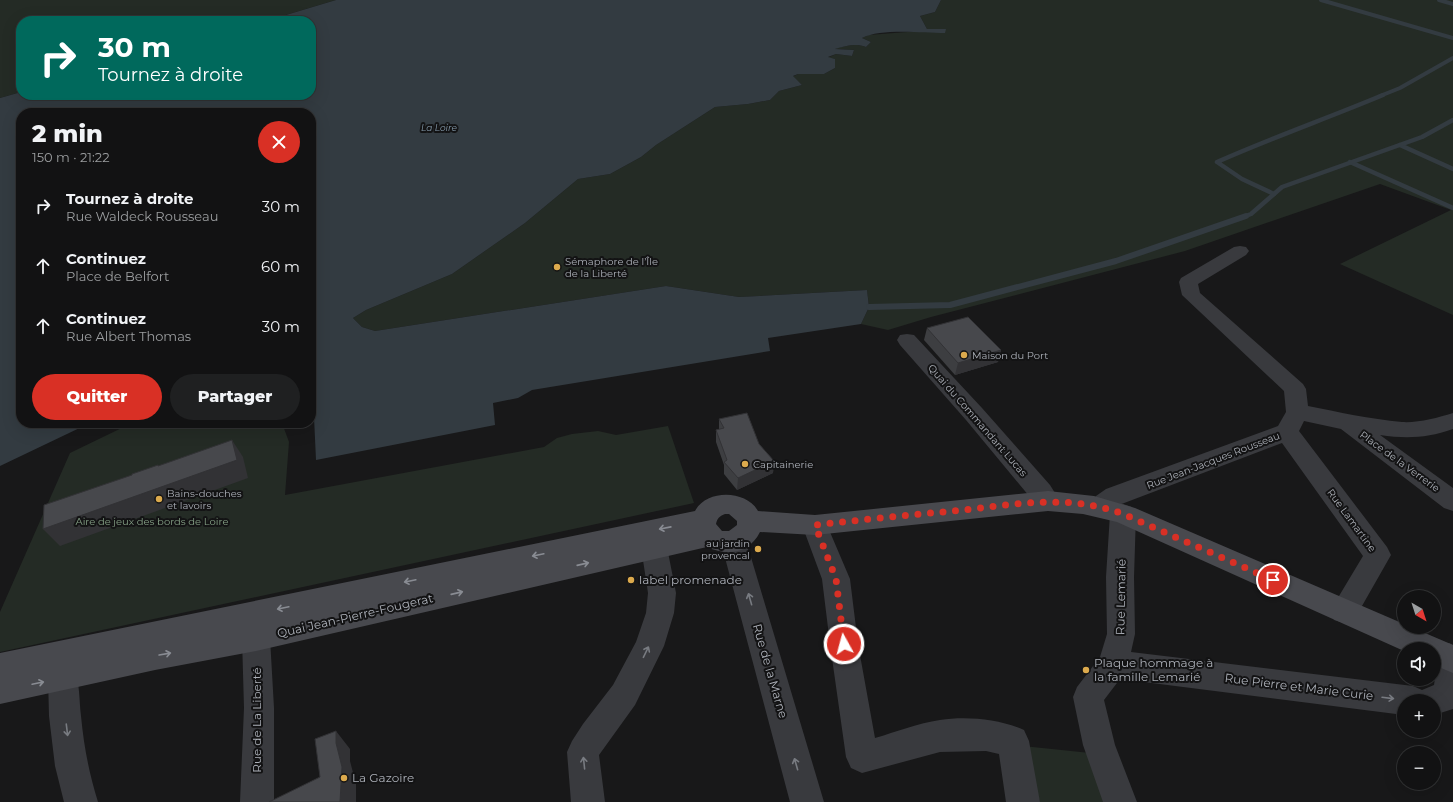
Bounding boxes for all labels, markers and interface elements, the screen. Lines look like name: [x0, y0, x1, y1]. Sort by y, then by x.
text: 30 m: [98, 30, 171, 64]
icon: right: [32, 32, 84, 84]
text: Tournez à droite: [98, 64, 243, 86]
text: 2 min: [32, 119, 103, 148]
button: close: [258, 121, 300, 163]
water label: La Loire: [421, 122, 458, 133]
text: 150 m · 21:22: [32, 149, 110, 165]
text: Tournez à droite: [66, 189, 194, 208]
icon: right: [32, 195, 54, 217]
text: 30 m: [262, 197, 300, 216]
text: Rue Waldeck Rousseau: [66, 208, 218, 224]
text: Continuez: [66, 249, 146, 268]
icon: ahead: [32, 255, 54, 277]
place label: Sémaphore de l’Île de la Liberté: [565, 255, 658, 280]
text: 60 m: [261, 257, 300, 276]
marker: Sémaphore de l’Île de la Liberté: [552, 262, 562, 272]
text: Place de Belfort: [66, 268, 169, 284]
text: Continuez: [66, 309, 146, 328]
icon: ahead: [32, 315, 54, 337]
text: 30 m: [262, 317, 300, 336]
text: Rue Albert Thomas: [66, 328, 191, 344]
place label: Maison du Port: [972, 349, 1048, 362]
marker: Maison du Port: [959, 350, 969, 360]
street label: Quai du Commandant Lucas: [925, 362, 1030, 479]
button: Quitter: [32, 374, 162, 420]
button: Partager: [170, 374, 300, 420]
street label: Place de la Verrerie: [1357, 428, 1442, 495]
street label: Rue Jean-Jacques Rousseau: [1145, 429, 1282, 492]
place label: Capitainerie: [753, 458, 813, 471]
marker: Capitainerie: [740, 459, 750, 469]
street label: Rue Lamartine: [1324, 486, 1379, 554]
place label: Bains-douches et lavoirs: [167, 487, 242, 512]
marker: Bains-douches et lavoirs: [154, 494, 164, 504]
park label: Aire de jeux des bords de Loire: [76, 515, 228, 528]
one-way arrow: [659, 525, 672, 533]
place label: au jardin provencal: [701, 537, 750, 562]
marker: au jardin provencal: [753, 544, 763, 554]
one-way arrow: [532, 551, 545, 559]
one-way arrow: [576, 559, 589, 567]
street label: Rue Lemarié: [1112, 559, 1129, 635]
pin: [1256, 563, 1290, 597]
icon: arrive: [1262, 569, 1284, 591]
place label: label promenade: [639, 572, 742, 587]
marker: label promenade: [626, 575, 636, 585]
one-way arrow: [404, 578, 417, 586]
one-way arrow: [450, 588, 463, 596]
street label: Quai Jean-Pierre-Fougerat: [275, 590, 434, 641]
north arrow: [1397, 590, 1441, 634]
map controls: [1397, 590, 1441, 790]
one-way arrow: [746, 593, 753, 606]
one-way arrow: [277, 604, 290, 612]
street label: Rue de la Marne: [750, 622, 791, 720]
position arrow: [823, 623, 865, 665]
button: sound: [1397, 642, 1441, 686]
one-way arrow: [643, 646, 650, 658]
one-way arrow: [158, 650, 171, 658]
place label: Plaque hommage à la famille Lemarié: [1094, 655, 1213, 684]
marker: Plaque hommage à la famille Lemarié: [1081, 665, 1091, 675]
street label: Rue de La Liberté: [249, 667, 264, 773]
street label: Rue Pierre et Marie Curie: [1224, 670, 1374, 703]
one-way arrow: [31, 678, 44, 686]
one-way arrow: [1381, 694, 1394, 702]
button: +: [1397, 694, 1441, 738]
one-way arrow: [63, 723, 71, 736]
button: −: [1397, 746, 1441, 790]
one-way arrow: [580, 757, 588, 770]
one-way arrow: [792, 758, 800, 771]
place label: La Gazoire: [352, 770, 414, 785]
marker: La Gazoire: [339, 773, 349, 783]

